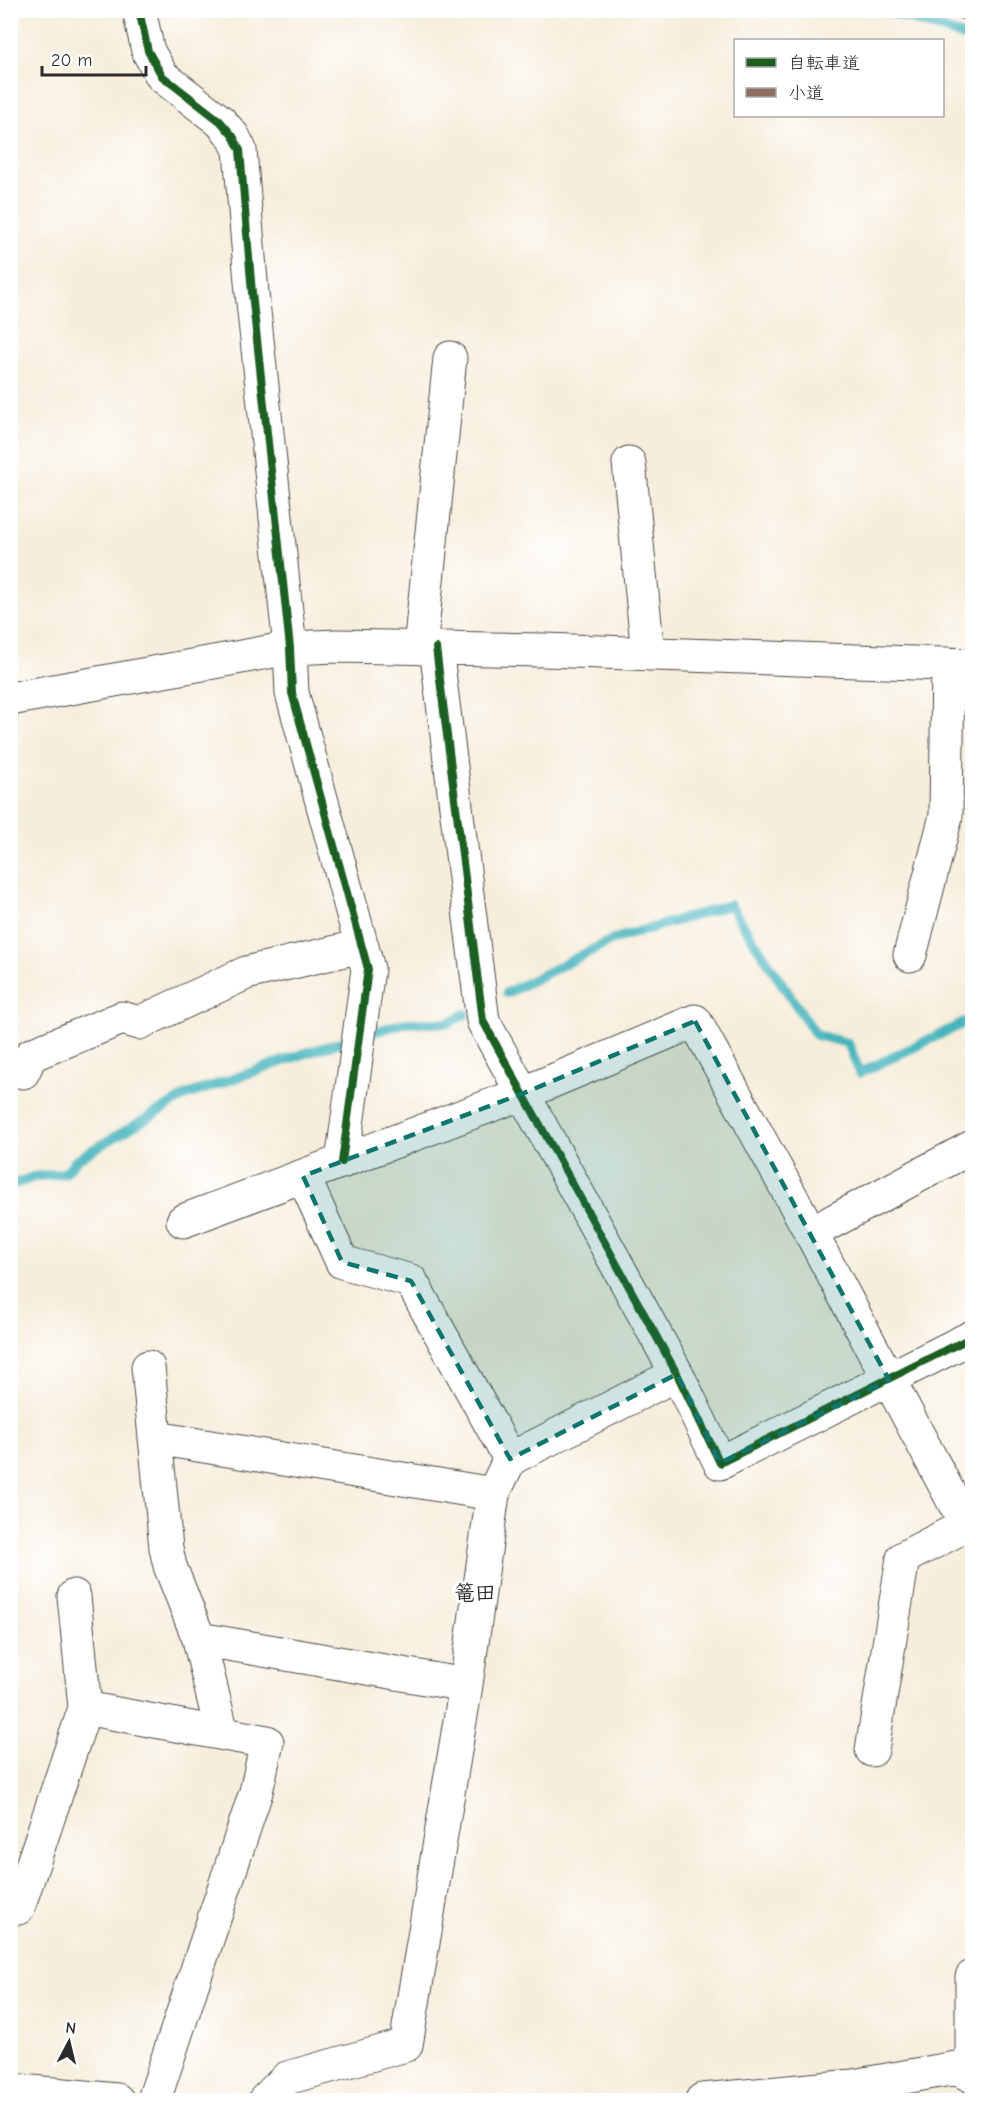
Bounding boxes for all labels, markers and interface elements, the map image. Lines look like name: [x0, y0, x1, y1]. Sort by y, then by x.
scale bar: [42, 39, 146, 77]
legend: [734, 39, 944, 117]
text: 20 m: [51, 50, 92, 71]
text: 自転車道: [788, 53, 860, 74]
text: 小道: [788, 83, 824, 104]
district label: 篭田: [454, 1581, 496, 1605]
north arrow: [39, 2012, 99, 2072]
text: N: [64, 2019, 77, 2038]

